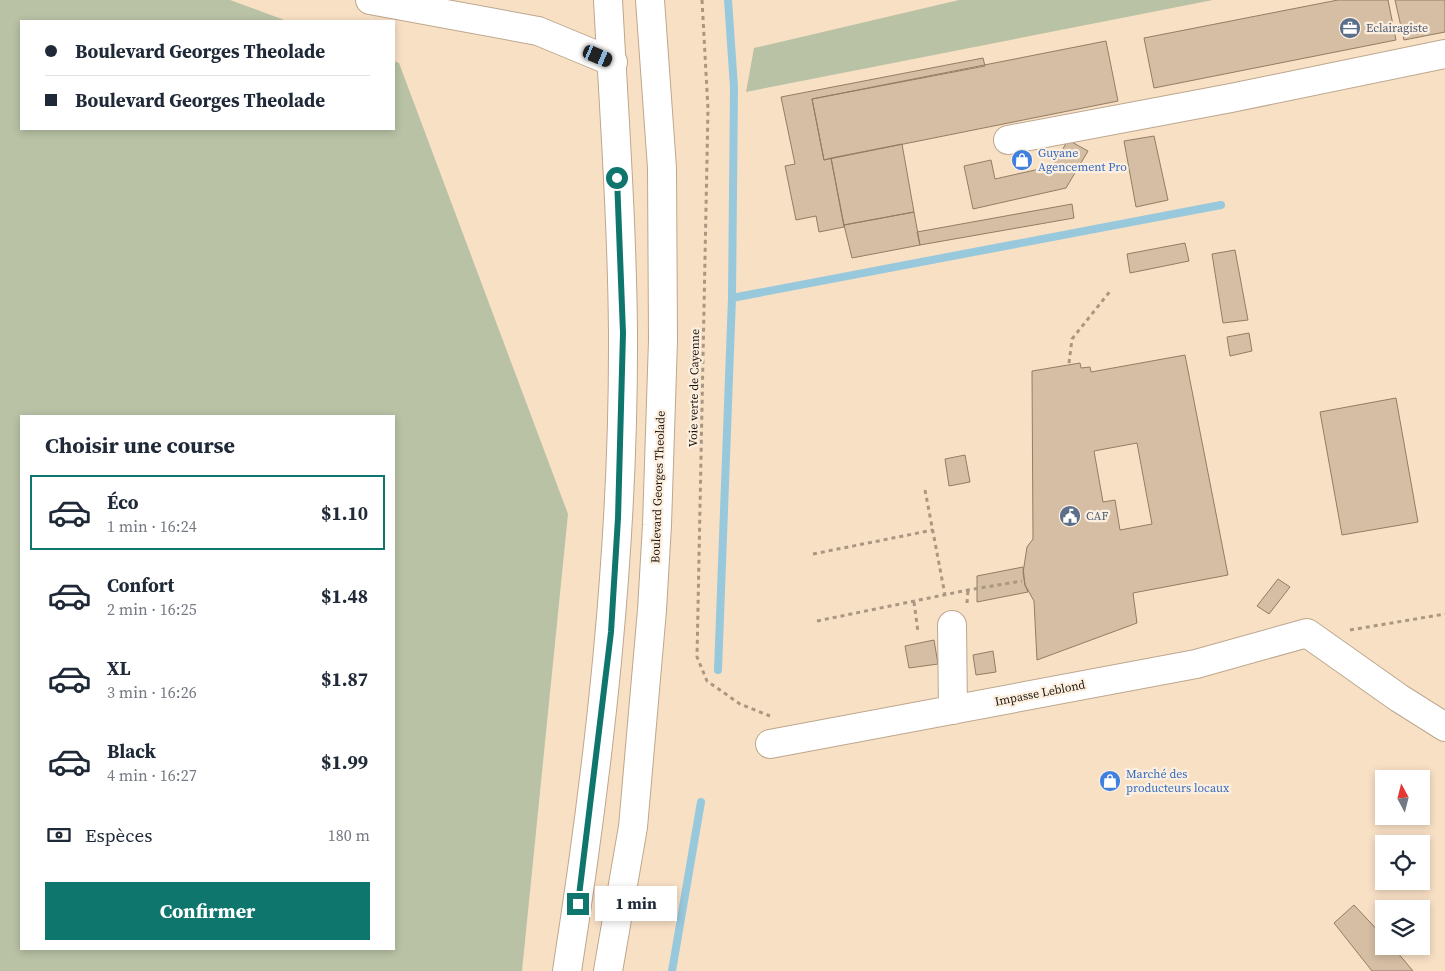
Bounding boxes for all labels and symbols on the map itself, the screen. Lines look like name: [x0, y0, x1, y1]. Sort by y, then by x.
office icon: Eclairagiste: [1338, 16, 1362, 40]
place label: Eclairagiste: [1366, 20, 1428, 36]
car: [581, 43, 614, 69]
place label: Guyane Agencement Pro: [1038, 145, 1127, 175]
shop icon: Guyane Agencement Pro: [1010, 148, 1034, 172]
route start: [606, 167, 628, 189]
street label: Voie verte de Cayenne: [685, 329, 703, 447]
street label: Boulevard Georges Theolade: [647, 411, 669, 563]
public building icon: CAF: [1058, 504, 1082, 528]
place label: CAF: [1086, 508, 1108, 524]
street label: Impasse Leblond: [993, 676, 1087, 710]
place label: Marché des producteurs locaux: [1126, 766, 1230, 796]
shop icon: Marché des producteurs locaux: [1098, 769, 1122, 793]
north arrow: [1375, 770, 1430, 825]
callout: 1 min: [596, 886, 678, 922]
route end: [567, 893, 589, 915]

